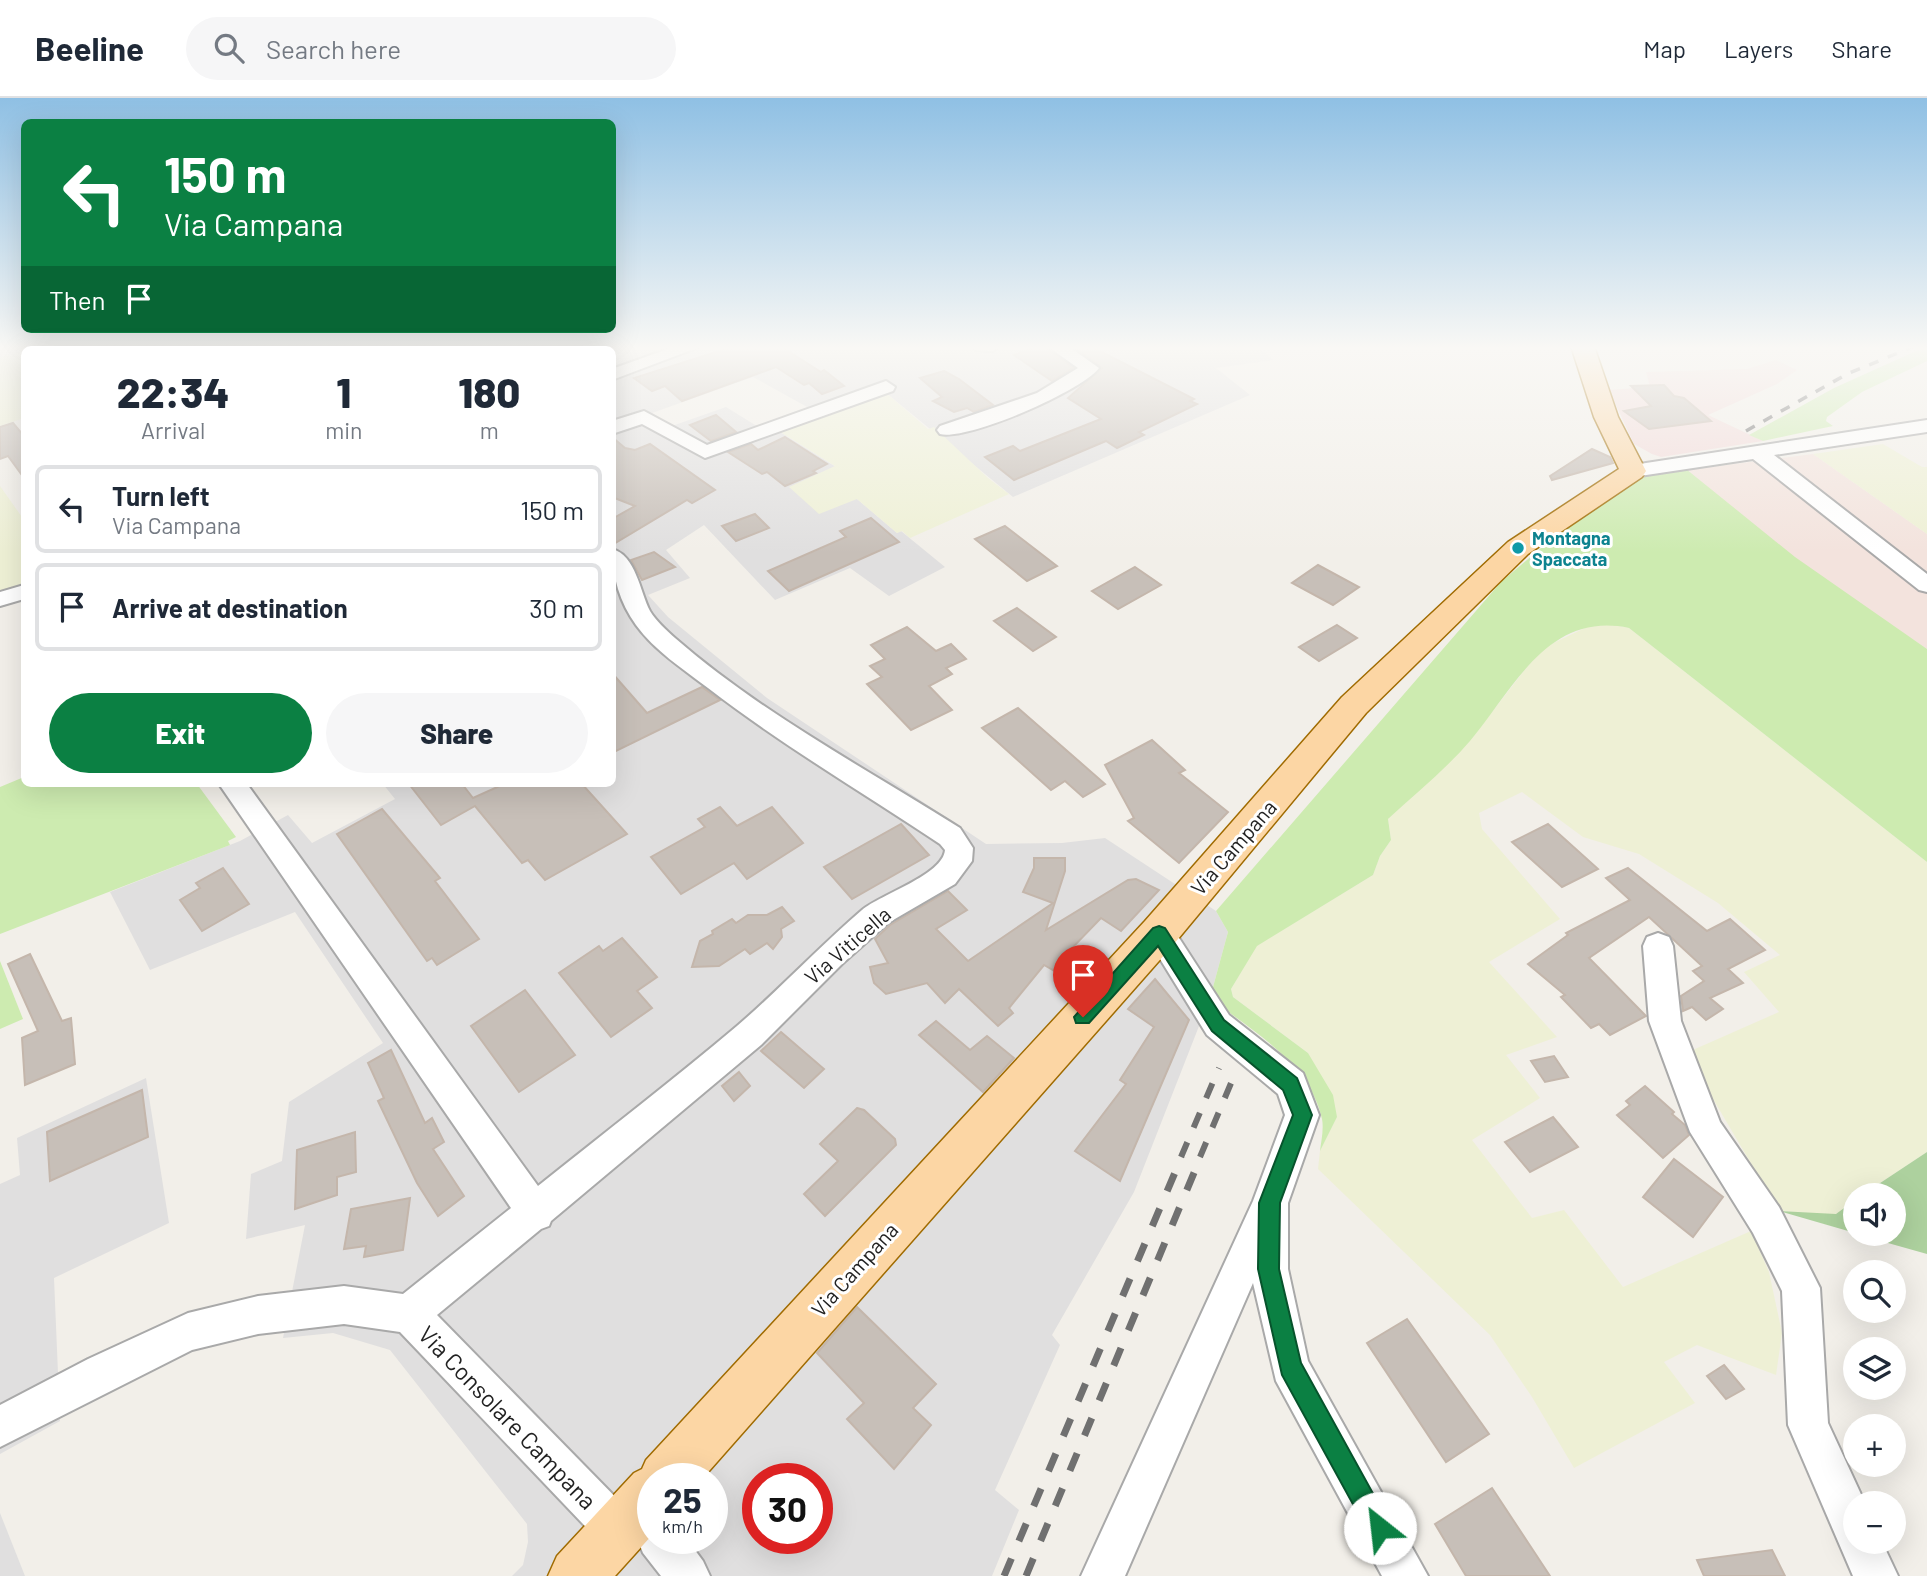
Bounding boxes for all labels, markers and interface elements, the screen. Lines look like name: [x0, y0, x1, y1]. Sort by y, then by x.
search box: [186, 17, 676, 80]
text: Beeline: [35, 28, 144, 68]
icon: search: [210, 29, 248, 67]
text: Search here: [266, 33, 401, 64]
text: Map: [1643, 34, 1686, 63]
text: Layers: [1724, 34, 1793, 63]
text: Share: [1831, 34, 1892, 63]
text: 150 m: [164, 144, 286, 203]
icon: left: [49, 147, 140, 238]
text: Via Campana: [164, 204, 343, 242]
icon: arrive: [120, 280, 158, 318]
text: Then: [49, 284, 106, 315]
text: 22:34: [117, 366, 229, 416]
text: 1: [336, 366, 351, 416]
text: 180: [458, 366, 520, 416]
text: Arrival: [141, 416, 205, 444]
text: min: [325, 416, 362, 444]
text: m: [480, 416, 499, 444]
text: Turn left: [112, 480, 210, 511]
icon: left: [53, 490, 91, 528]
text: 150 m: [520, 494, 584, 525]
text: Via Campana: [112, 511, 241, 539]
place label: Montagna Spaccata: [1532, 527, 1610, 570]
marker: Montagna Spaccata: [1510, 540, 1526, 556]
icon: arrive: [53, 588, 91, 626]
text: Arrive at destination: [112, 592, 348, 623]
text: 30 m: [529, 592, 584, 623]
button: Exit: [49, 693, 312, 773]
button: Share: [326, 693, 588, 773]
street label: Via Campana: [1185, 794, 1281, 900]
street label: Via Viticella: [799, 901, 895, 989]
pin: [1053, 945, 1113, 1017]
icon: arrive: [1064, 956, 1102, 994]
map controls: [1843, 1183, 1906, 1554]
button: sound: [1843, 1183, 1906, 1246]
street label: Via Campana: [805, 1217, 903, 1321]
button: search: [1843, 1260, 1906, 1323]
street label: Via Consolare Campana: [413, 1319, 603, 1515]
button: layers: [1843, 1337, 1906, 1400]
button: +: [1843, 1414, 1906, 1477]
speed limit sign: 30: [742, 1463, 833, 1554]
text: 25: [663, 1478, 702, 1520]
position arrow: [1343, 1491, 1417, 1565]
button: −: [1843, 1491, 1906, 1554]
text: km/h: [662, 1515, 703, 1537]

